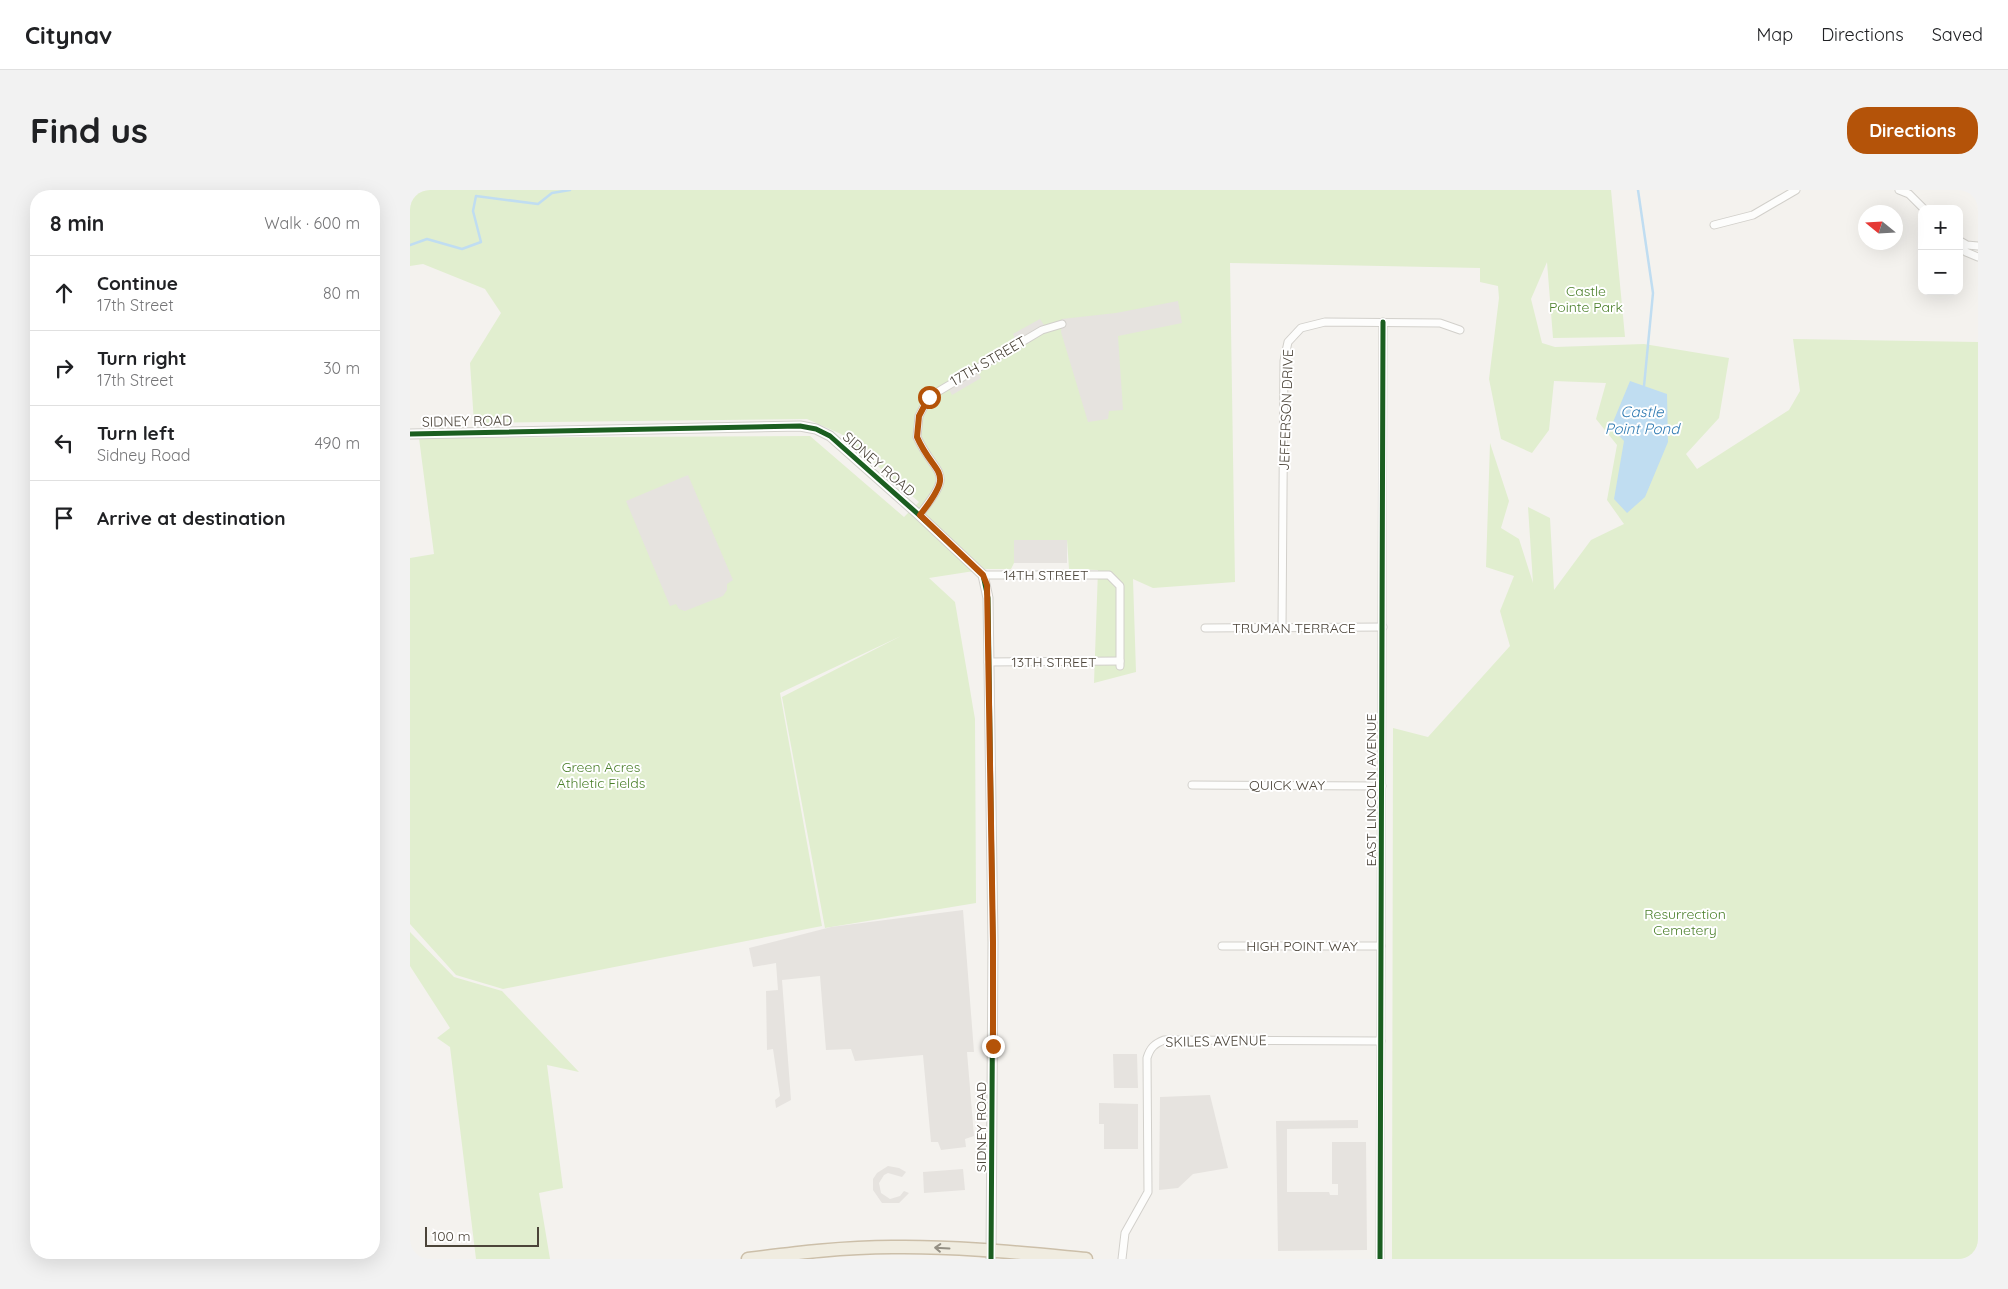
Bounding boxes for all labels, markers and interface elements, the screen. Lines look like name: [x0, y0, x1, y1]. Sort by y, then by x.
text: Citynav: [25, 20, 112, 50]
text: Map: [1756, 23, 1793, 46]
text: Directions: [1821, 23, 1904, 46]
text: Saved: [1932, 23, 1983, 46]
button: Directions: [1847, 107, 1978, 154]
text: Find us: [30, 108, 148, 152]
north arrow: [1858, 205, 1903, 250]
map controls: [1918, 205, 1963, 295]
button: +: [1918, 205, 1963, 250]
text: 8 min: [50, 210, 104, 236]
text: Walk · 600 m: [264, 213, 360, 233]
button: −: [1918, 250, 1963, 295]
text: Continue: [97, 271, 178, 295]
icon: ahead: [50, 279, 78, 307]
park label: Castle Pointe Park: [1549, 282, 1623, 316]
text: 80 m: [323, 283, 360, 303]
text: 17th Street: [97, 295, 174, 315]
street label: 17TH STREET: [947, 332, 1029, 390]
text: Turn right: [97, 346, 186, 370]
street label: JEFFERSON DRIVE: [1275, 349, 1297, 471]
icon: right: [50, 354, 78, 382]
text: 30 m: [323, 358, 360, 378]
text: 17th Street: [97, 370, 174, 390]
route start: [918, 386, 941, 409]
water label: Castle Point Pond: [1605, 402, 1681, 438]
street label: SIDNEY ROAD: [422, 411, 512, 431]
text: Turn left: [97, 421, 175, 445]
street label: SIDNEY ROAD: [839, 428, 919, 500]
icon: left: [50, 429, 78, 457]
text: 490 m: [314, 433, 360, 453]
text: Sidney Road: [97, 445, 190, 465]
icon: arrive: [50, 504, 78, 532]
text: Arrive at destination: [97, 506, 286, 530]
street label: 14TH STREET: [1004, 566, 1088, 584]
street label: TRUMAN TERRACE: [1232, 619, 1356, 637]
street label: 13TH STREET: [1012, 653, 1096, 671]
street label: EAST LINCOLN AVENUE: [1362, 714, 1380, 866]
park label: Green Acres Athletic Fields: [557, 758, 645, 792]
street label: QUICK WAY: [1249, 776, 1325, 794]
park label: Resurrection Cemetery: [1644, 905, 1726, 939]
street label: HIGH POINT WAY: [1246, 937, 1358, 955]
street label: SKILES AVENUE: [1165, 1031, 1267, 1051]
route end: [982, 1035, 1005, 1058]
street label: SIDNEY ROAD: [972, 1082, 990, 1172]
scale bar: [425, 1224, 539, 1247]
text: 100 m: [432, 1227, 470, 1245]
one-way arrow: [934, 1243, 950, 1252]

